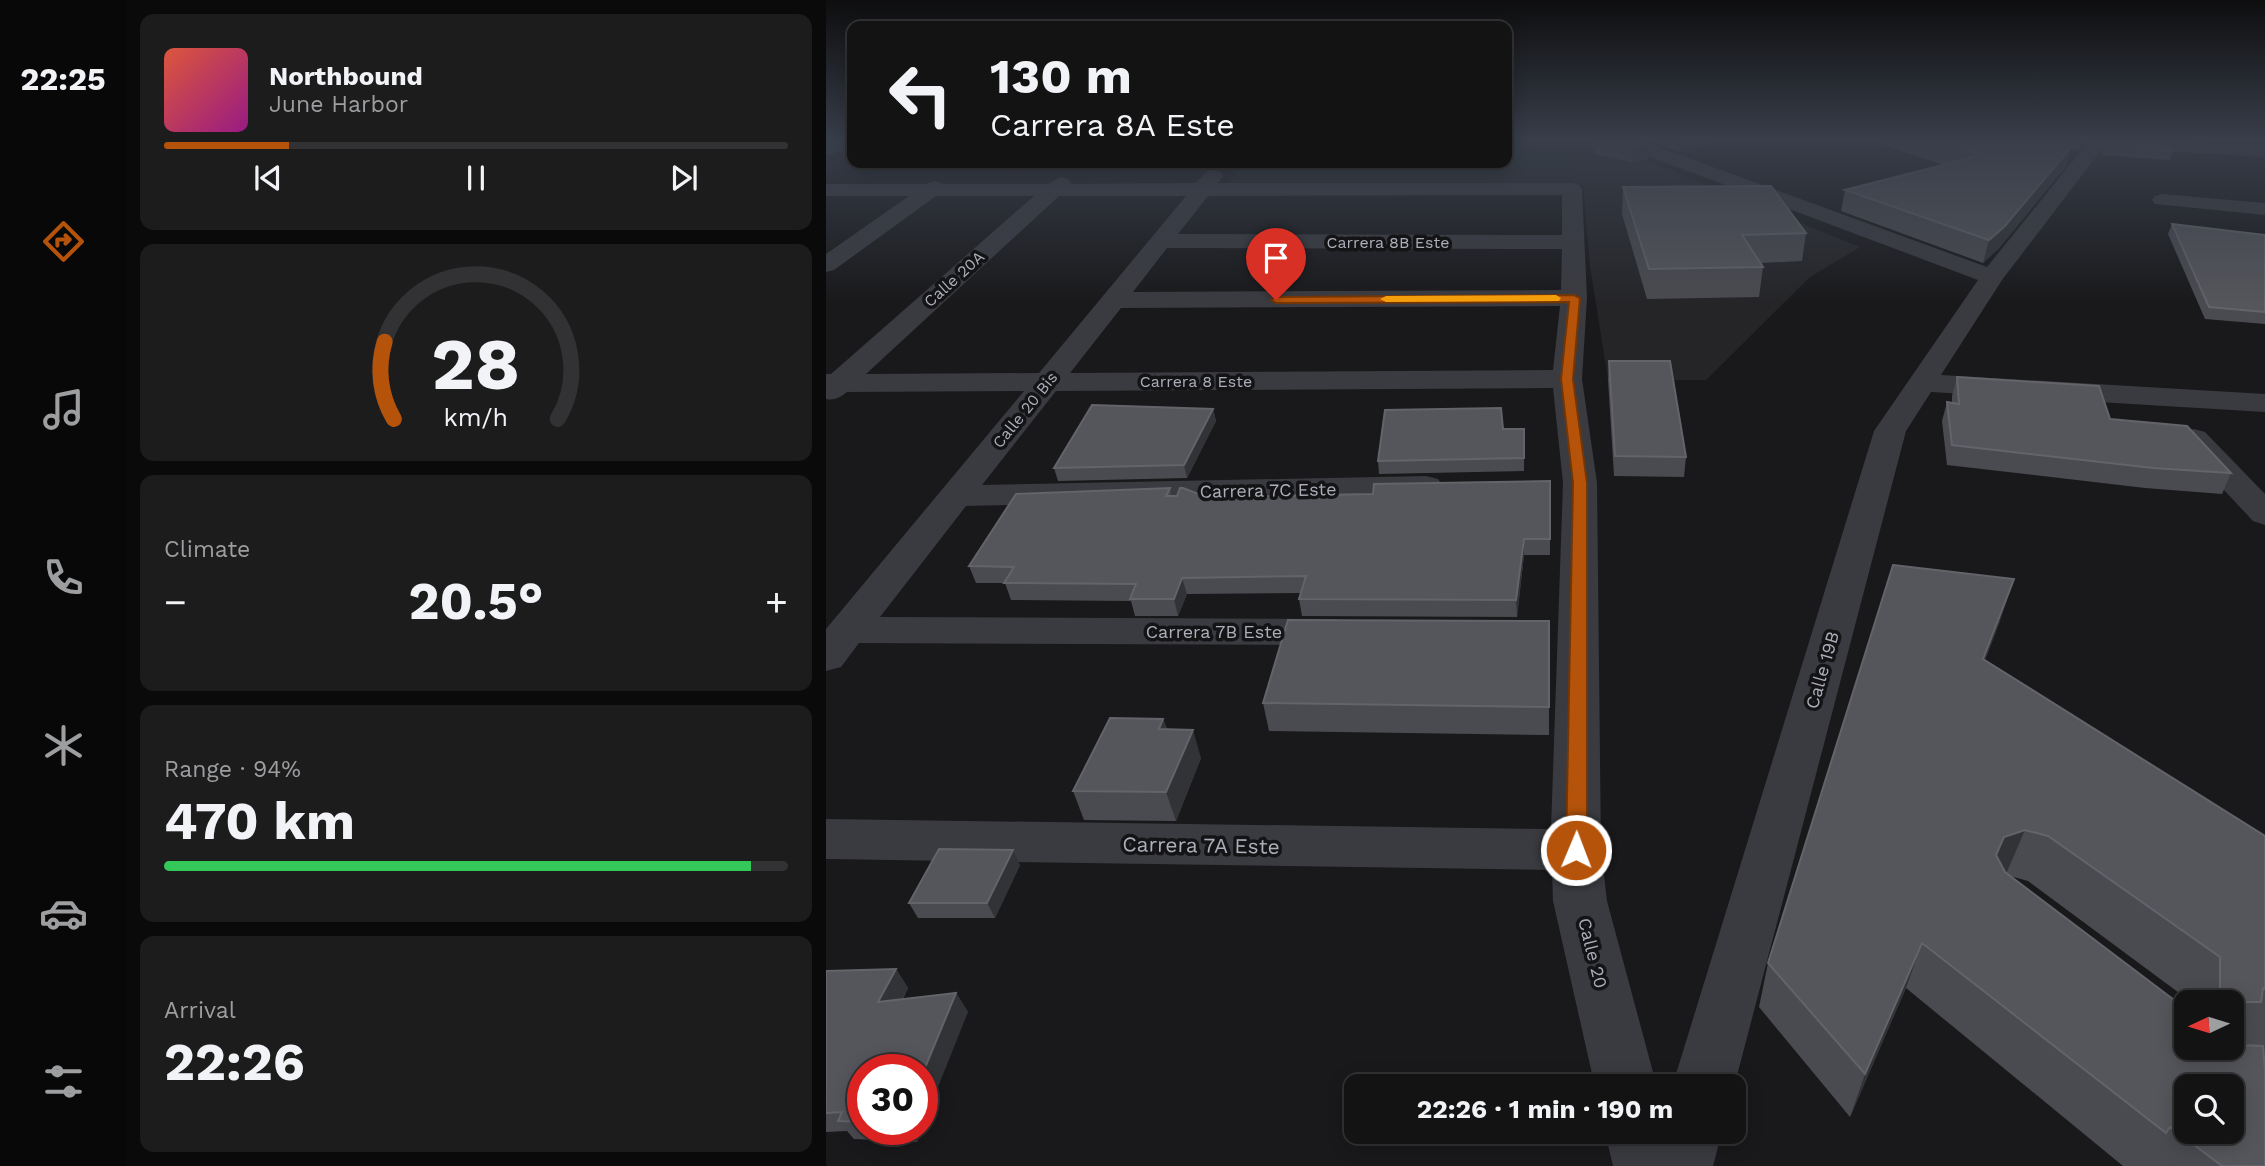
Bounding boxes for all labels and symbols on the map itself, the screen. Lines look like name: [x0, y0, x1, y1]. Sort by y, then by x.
pin: [1246, 228, 1306, 300]
street label: Carrera 8B Este: [1327, 233, 1449, 252]
street label: Calle 20A: [920, 247, 988, 311]
street label: Calle 20 Bis: [989, 368, 1061, 452]
street label: Carrera 8 Este: [1140, 372, 1252, 391]
street label: Carrera 7C Este: [1199, 478, 1337, 502]
street label: Carrera 7B Este: [1146, 621, 1282, 642]
street label: Calle 19B: [1801, 629, 1843, 711]
position arrow: [1539, 813, 1613, 887]
street label: Carrera 7A Este: [1122, 831, 1280, 859]
street label: Calle 20: [1574, 916, 1612, 990]
north arrow: [2174, 990, 2244, 1060]
speed limit sign: 30: [847, 1054, 938, 1145]

